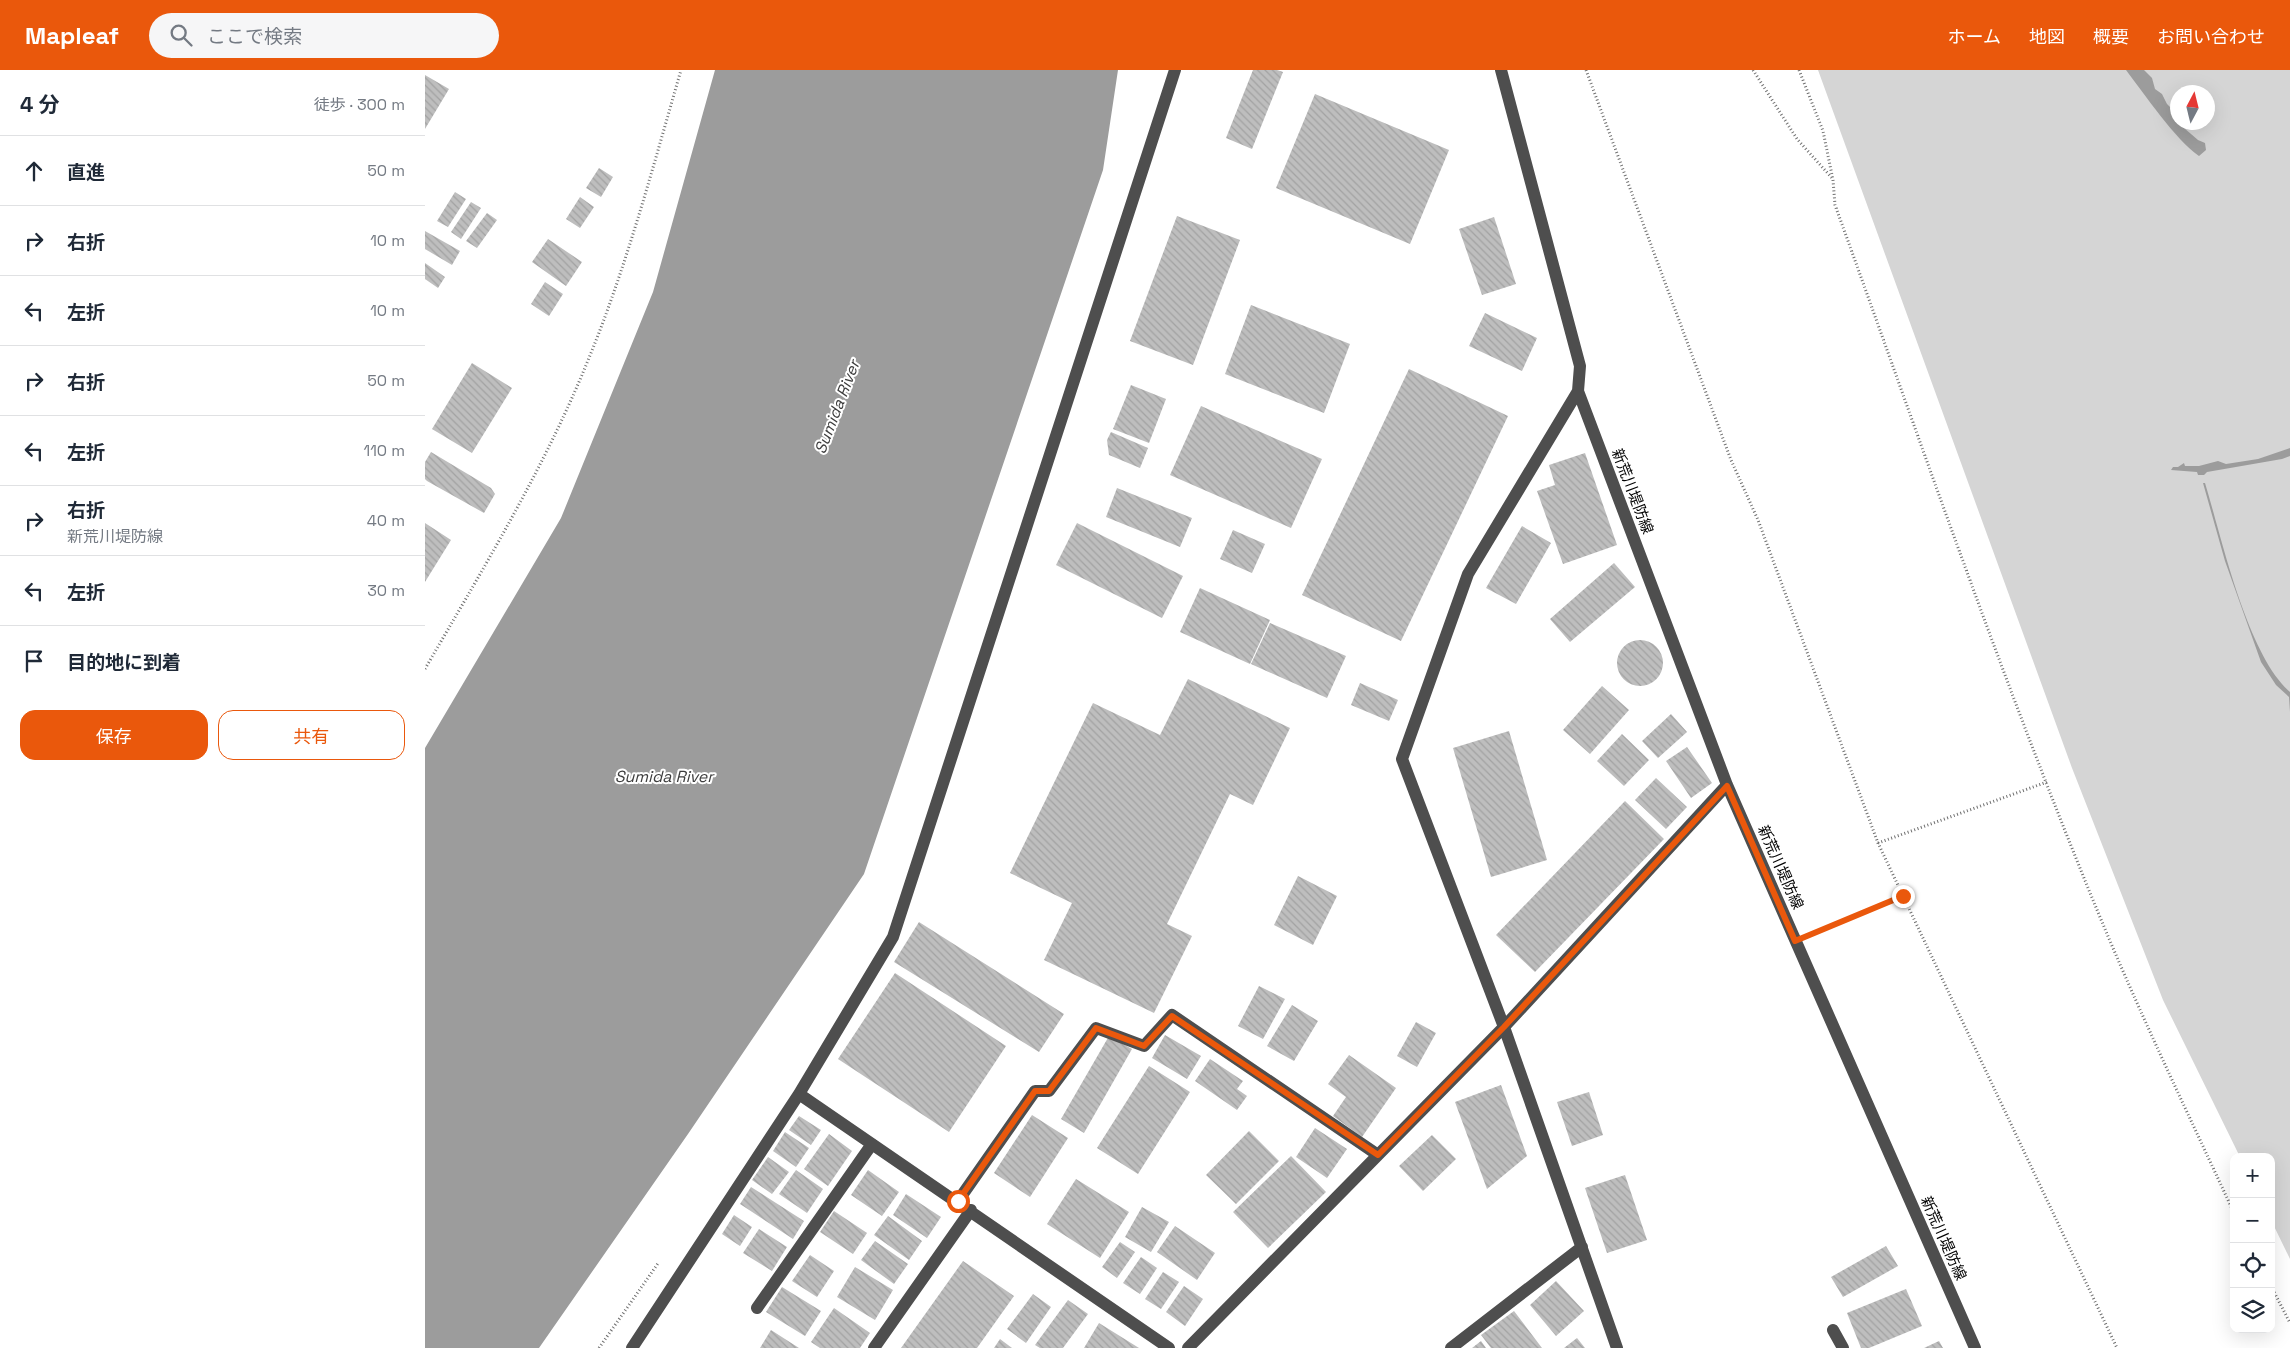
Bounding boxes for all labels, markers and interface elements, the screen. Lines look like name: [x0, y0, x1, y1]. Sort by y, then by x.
search box: [149, 13, 499, 58]
text: Mapleaf: [25, 20, 119, 51]
icon: search: [167, 21, 195, 49]
text: ここで検索: [207, 24, 302, 49]
text: ホーム: [1948, 25, 2001, 48]
text: 地図: [2029, 25, 2065, 48]
text: 概要: [2093, 25, 2129, 48]
text: お問い合わせ: [2157, 25, 2265, 48]
north arrow: [2170, 85, 2215, 130]
text: 4 分: [20, 91, 60, 118]
text: 徒歩 · 300 m: [314, 94, 405, 115]
icon: ahead: [20, 157, 48, 185]
text: 直進: [67, 160, 105, 185]
text: 50 m: [367, 160, 405, 181]
icon: right: [20, 227, 48, 255]
text: 右折: [67, 230, 105, 255]
text: 10 m: [370, 230, 405, 251]
icon: left: [20, 297, 48, 325]
text: 左折: [67, 300, 105, 325]
text: 10 m: [370, 300, 405, 321]
water label: Sumida River: [810, 355, 865, 457]
icon: right: [20, 367, 48, 395]
text: 右折: [67, 370, 105, 395]
text: 50 m: [367, 370, 405, 391]
icon: left: [20, 437, 48, 465]
text: 左折: [67, 440, 105, 465]
text: 110 m: [363, 440, 405, 461]
street label: 新荒川堤防線: [1608, 446, 1658, 536]
text: 右折: [67, 498, 105, 523]
icon: right: [20, 507, 48, 535]
text: 40 m: [367, 510, 405, 531]
text: 新荒川堤防線: [67, 526, 163, 547]
icon: left: [20, 577, 48, 605]
text: 左折: [67, 580, 105, 605]
text: 30 m: [367, 580, 405, 601]
icon: arrive: [20, 647, 48, 675]
text: 目的地に到着: [67, 650, 181, 675]
button: 保存: [20, 710, 208, 760]
button: 共有: [218, 710, 405, 760]
water label: Sumida River: [615, 766, 715, 787]
street label: 新荒川堤防線: [1754, 822, 1808, 912]
route end: [1892, 885, 1915, 908]
map controls: [2230, 1153, 2275, 1333]
button: +: [2230, 1153, 2275, 1198]
route start: [947, 1190, 970, 1213]
street label: 新荒川堤防線: [1917, 1193, 1971, 1283]
button: −: [2230, 1198, 2275, 1243]
button: locate: [2230, 1243, 2275, 1288]
button: layers: [2230, 1288, 2275, 1333]

